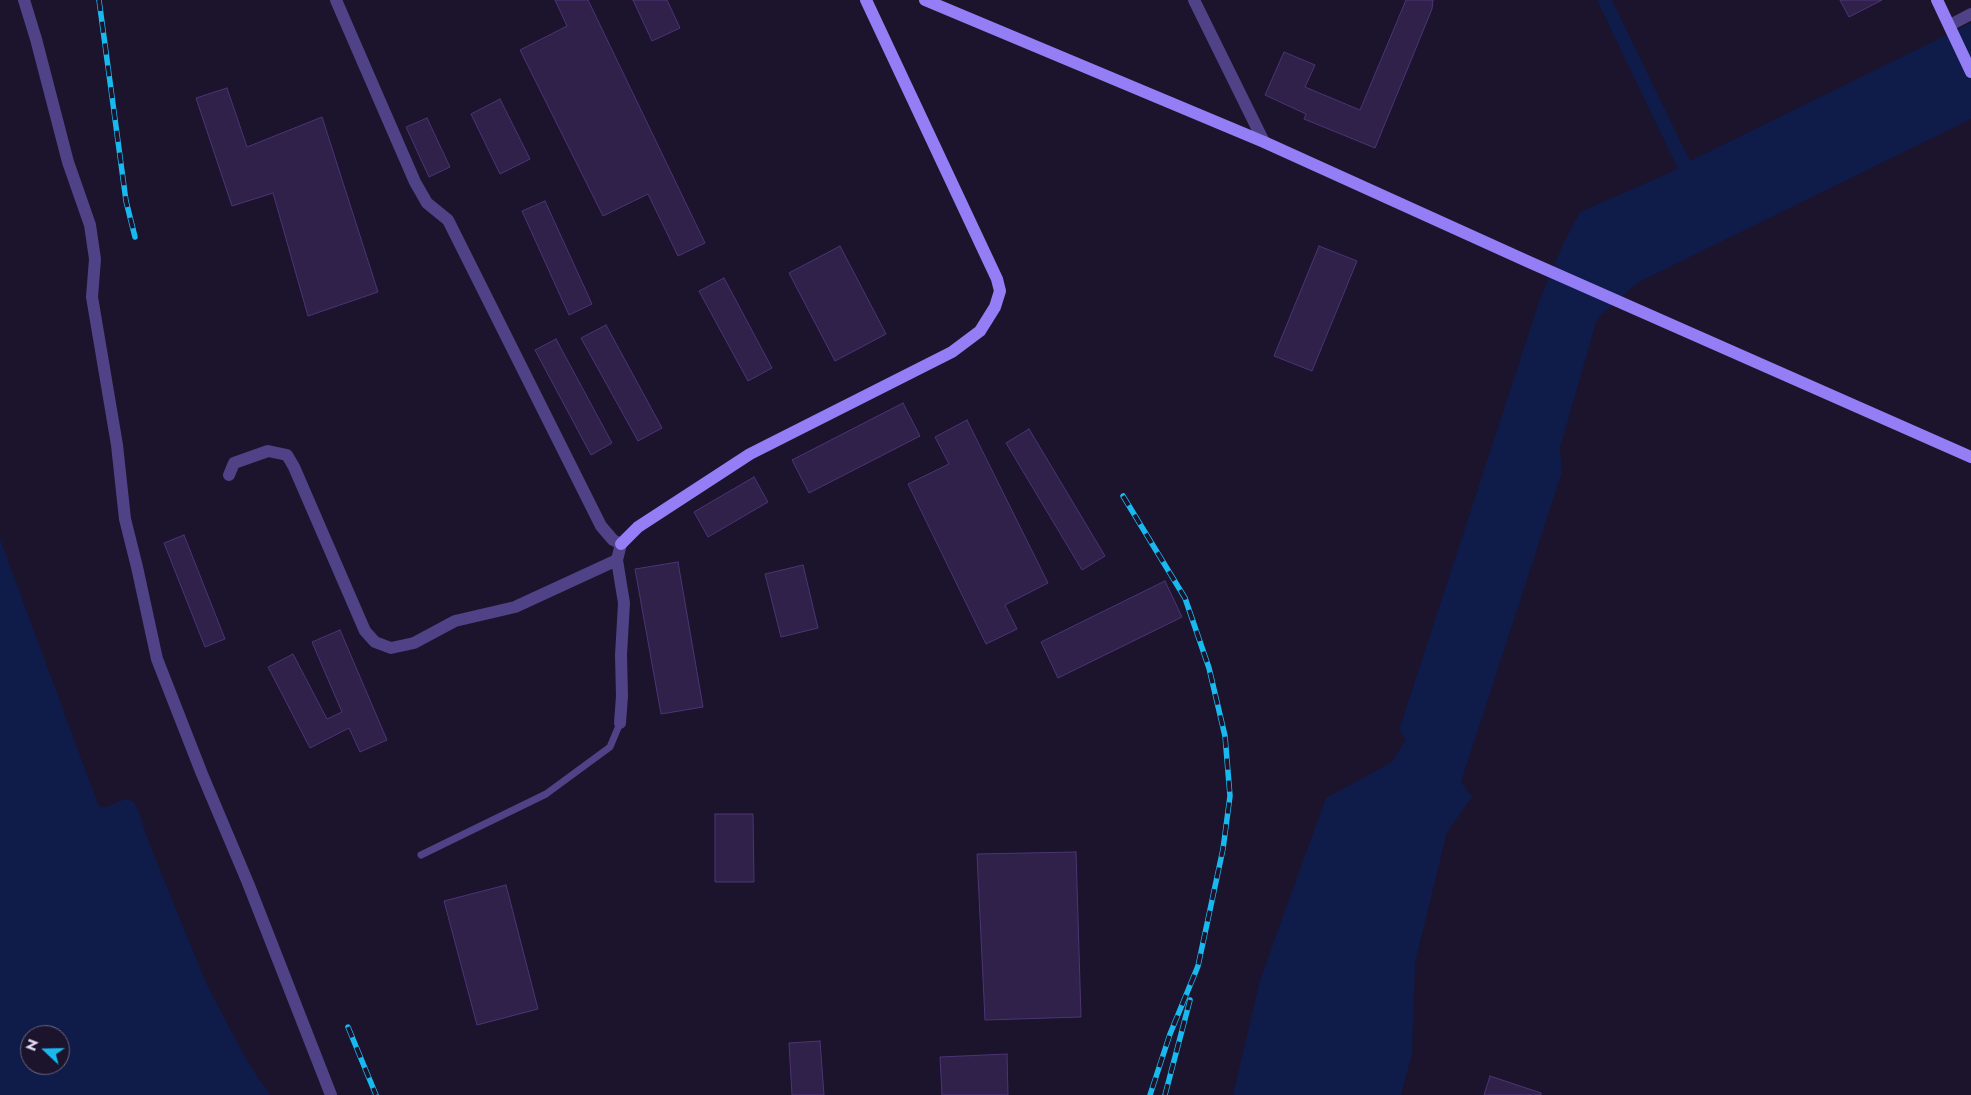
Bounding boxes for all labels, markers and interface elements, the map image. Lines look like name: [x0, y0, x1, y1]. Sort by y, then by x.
north arrow: [20, 1025, 70, 1075]
text: N: [21, 1036, 43, 1054]

